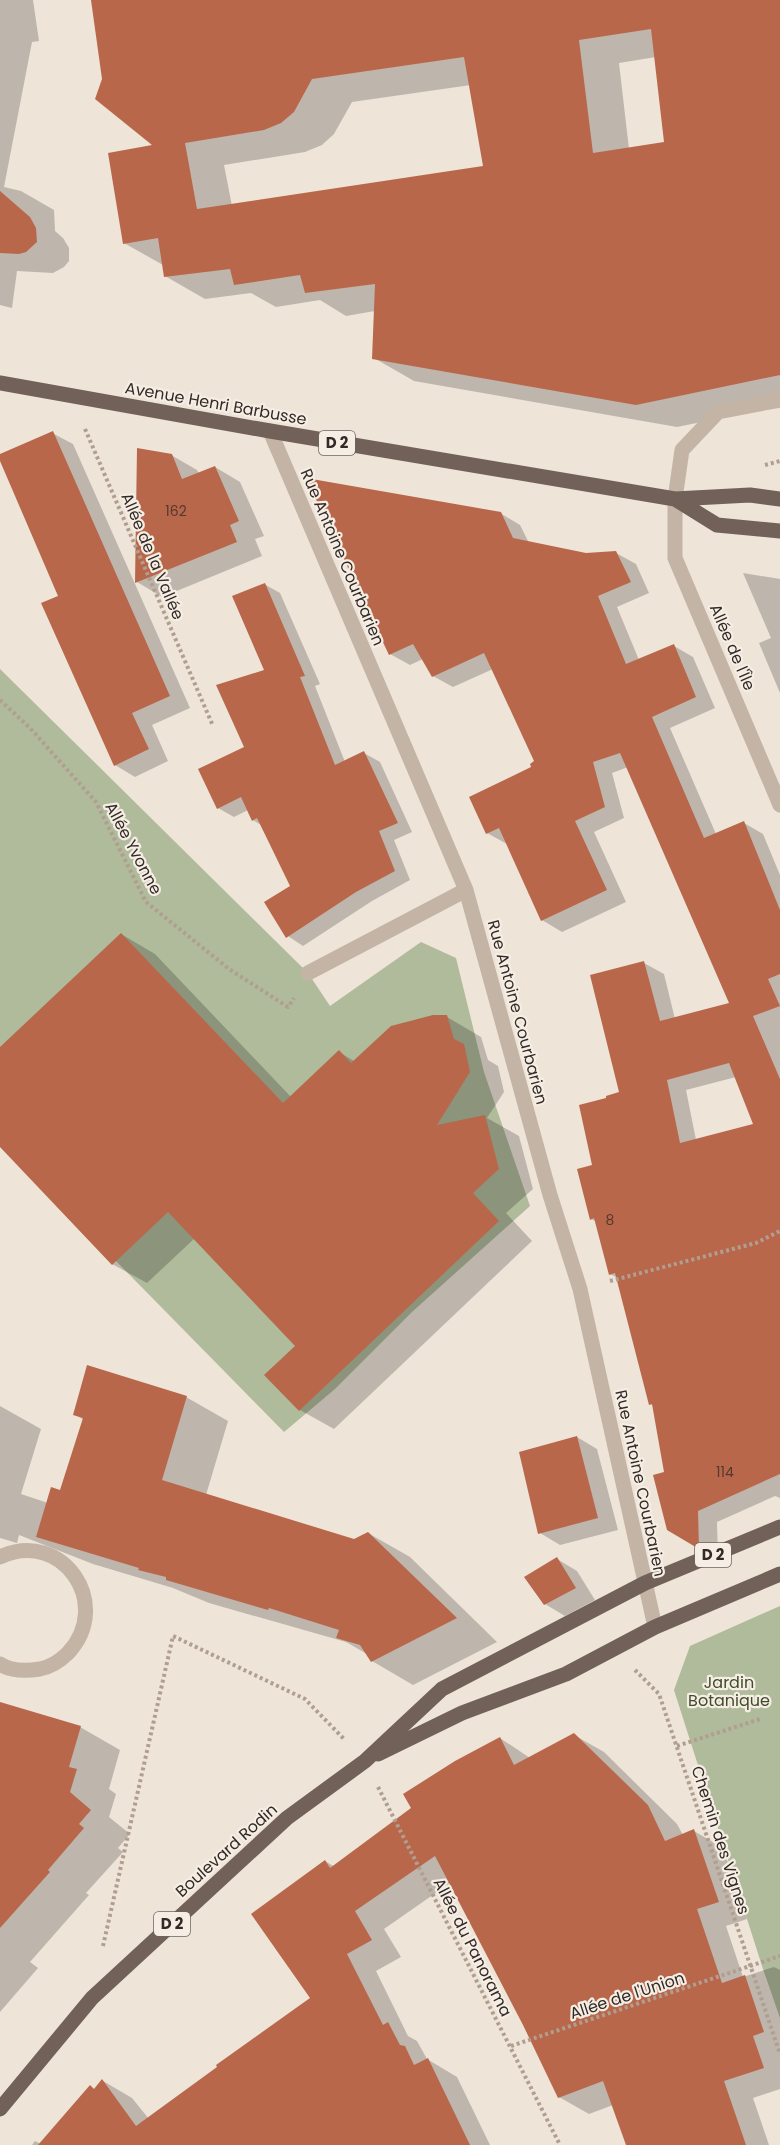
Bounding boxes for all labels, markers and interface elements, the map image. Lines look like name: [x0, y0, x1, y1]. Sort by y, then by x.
street label: Avenue Henri Barbusse: [123, 376, 309, 431]
road number: D 2: [319, 431, 355, 455]
street label: Rue Antoine Courbarien: [295, 465, 390, 649]
street label: Allée de la Vallée: [115, 489, 190, 623]
house number: 162: [165, 501, 187, 521]
street label: Allée de l'Île: [704, 600, 761, 694]
street label: Allée Yvonne: [100, 798, 168, 899]
street label: Rue Antoine Courbarien: [482, 917, 553, 1107]
house number: 8: [606, 1210, 615, 1230]
street label: Rue Antoine Courbarien: [609, 1388, 672, 1578]
house number: 114: [716, 1462, 734, 1482]
road number: D 2: [695, 1543, 731, 1567]
park label: Jardin Botanique: [688, 1671, 770, 1712]
street label: Chemin des Vignes: [686, 1763, 755, 1917]
street label: Boulevard Rodin: [170, 1798, 282, 1902]
street label: Allée du Panorama: [428, 1874, 517, 2020]
road number: D 2: [154, 1912, 190, 1936]
street label: Allée de l'Union: [567, 1966, 688, 2025]

